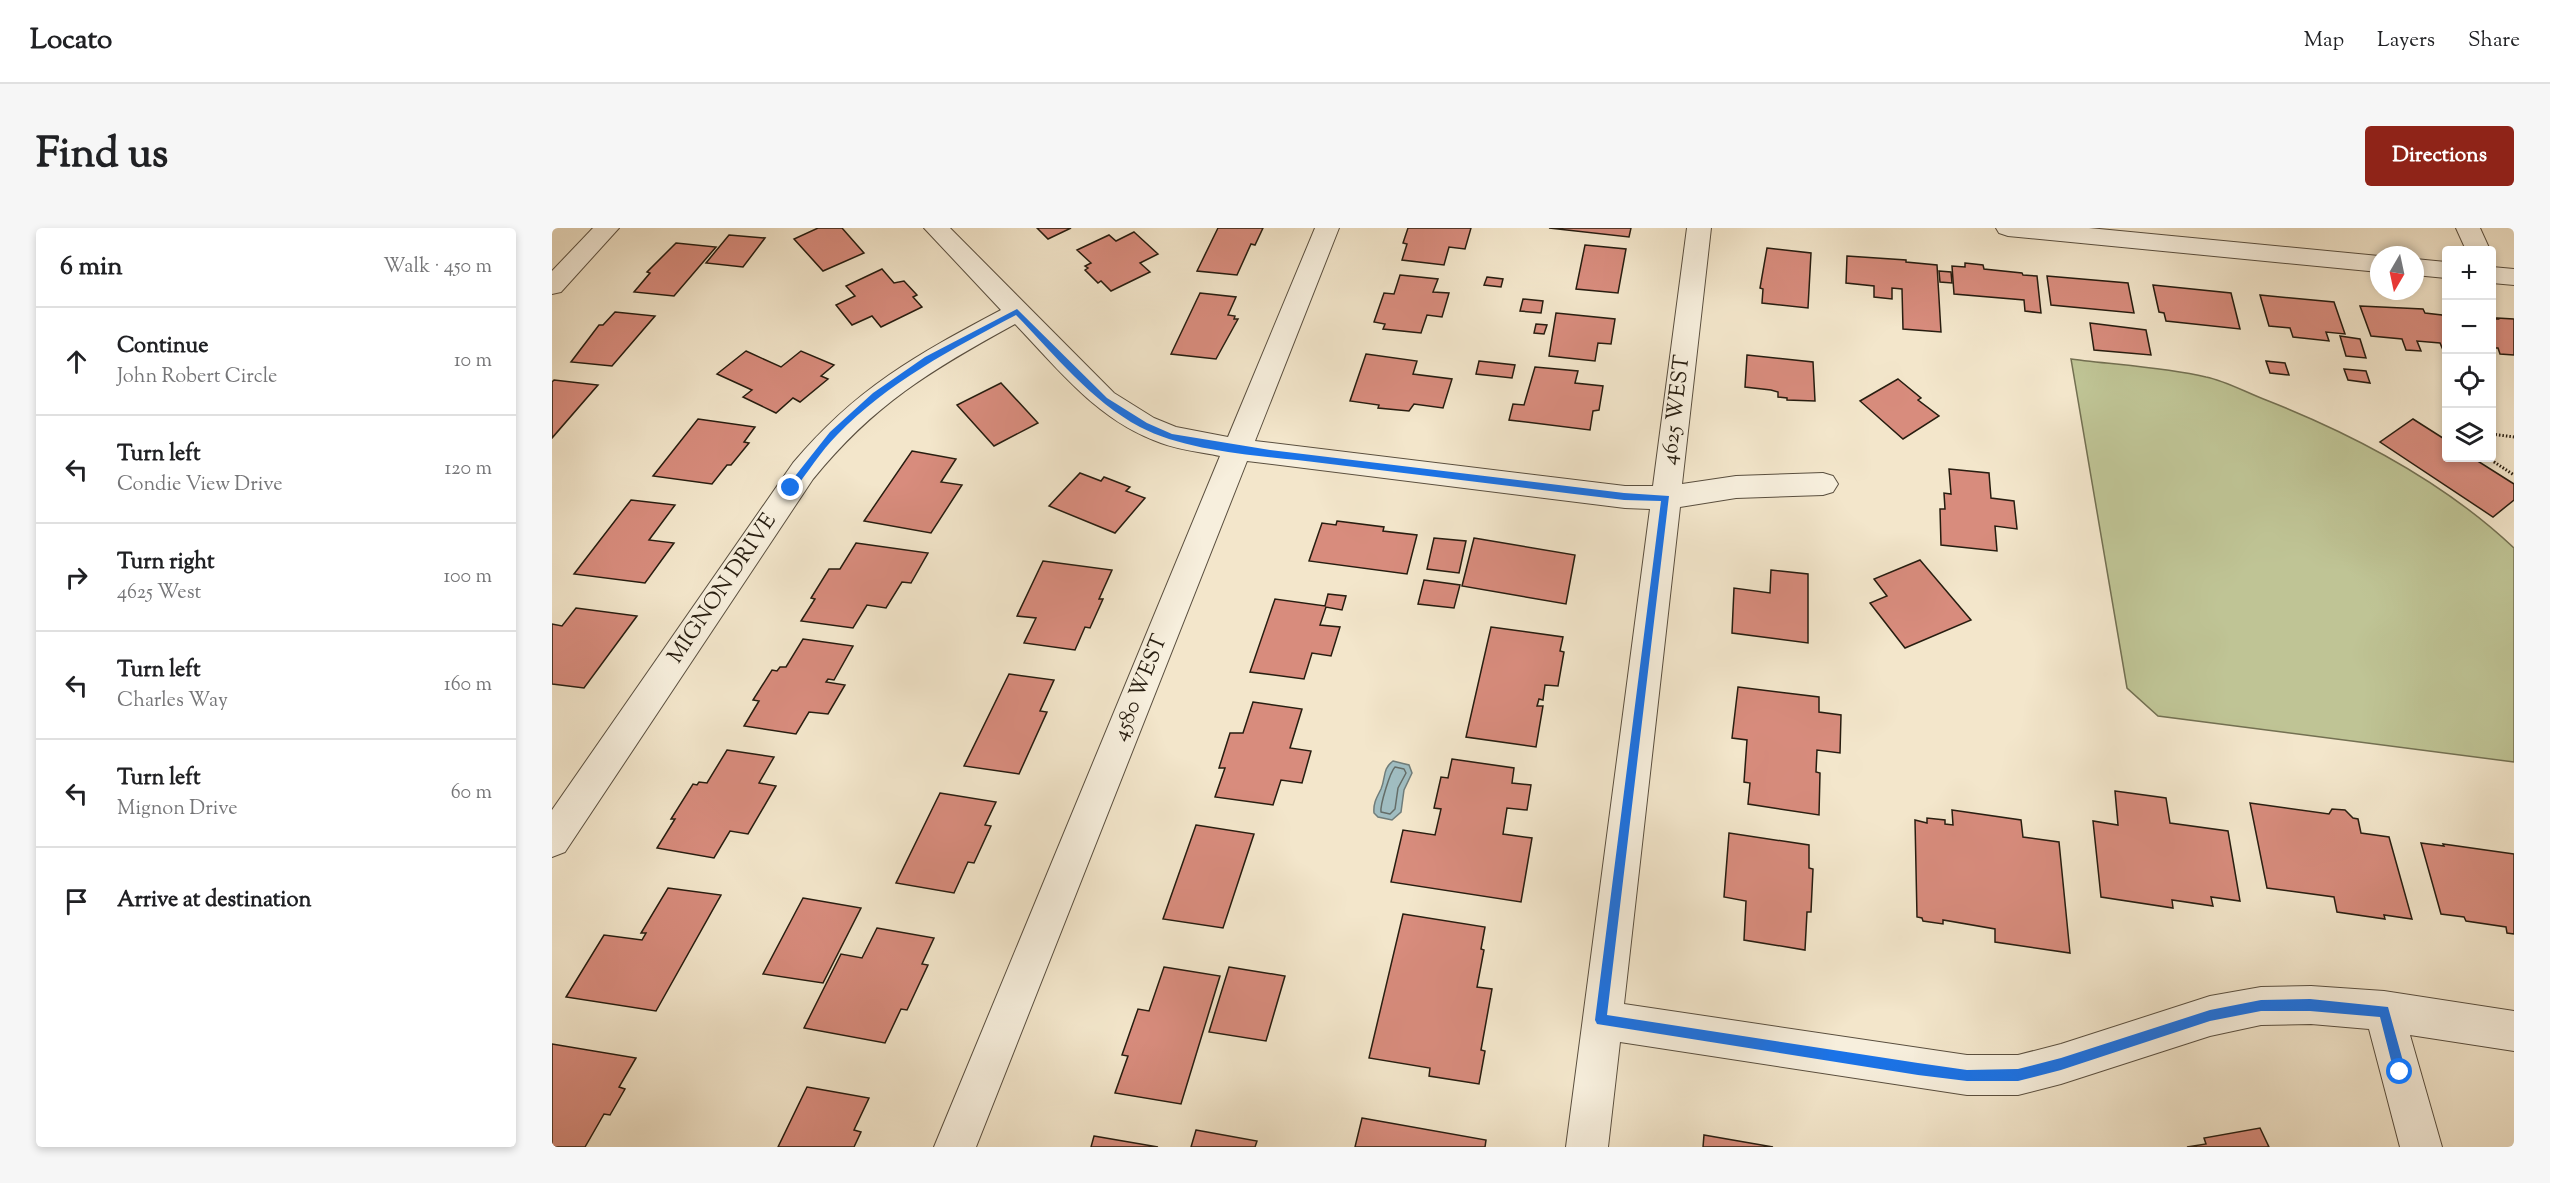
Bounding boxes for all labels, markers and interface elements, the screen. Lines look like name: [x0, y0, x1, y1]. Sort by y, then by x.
text: Locato: [30, 21, 112, 61]
text: Map: [2304, 26, 2344, 56]
text: Layers: [2377, 26, 2435, 56]
text: Share: [2468, 26, 2520, 56]
text: Find us: [36, 126, 168, 186]
button: Directions: [2365, 126, 2514, 186]
north arrow: [2370, 246, 2424, 300]
map controls: [2442, 246, 2496, 462]
button: +: [2442, 246, 2496, 300]
text: 6 min: [60, 249, 123, 286]
text: Walk · 450 m: [383, 253, 492, 282]
button: −: [2442, 300, 2496, 354]
text: Continue: [117, 331, 208, 363]
icon: ahead: [60, 345, 93, 378]
text: 10 m: [454, 347, 492, 376]
street label: 4625 WEST: [1654, 353, 1700, 467]
button: locate: [2442, 354, 2496, 408]
text: John Robert Circle: [117, 363, 277, 392]
button: layers: [2442, 408, 2496, 462]
text: Turn left: [117, 439, 200, 471]
icon: left: [60, 453, 93, 486]
text: 120 m: [444, 455, 492, 484]
text: Condie View Drive: [117, 471, 282, 500]
route end: [777, 474, 803, 500]
street label: MIGNON DRIVE: [661, 507, 785, 671]
text: Turn right: [117, 547, 214, 579]
icon: right: [60, 561, 93, 594]
text: 100 m: [443, 563, 492, 592]
text: 4625 West: [117, 579, 201, 608]
street label: 4580 WEST: [1105, 629, 1177, 746]
text: Turn left: [117, 655, 200, 687]
icon: left: [60, 669, 93, 702]
text: 160 m: [444, 671, 492, 700]
text: Charles Way: [117, 687, 228, 716]
text: Turn left: [117, 763, 200, 795]
icon: left: [60, 777, 93, 810]
text: 60 m: [451, 779, 492, 808]
text: Mignon Drive: [117, 795, 237, 824]
icon: arrive: [60, 885, 93, 918]
text: Arrive at destination: [117, 885, 312, 917]
route start: [2386, 1058, 2412, 1084]

